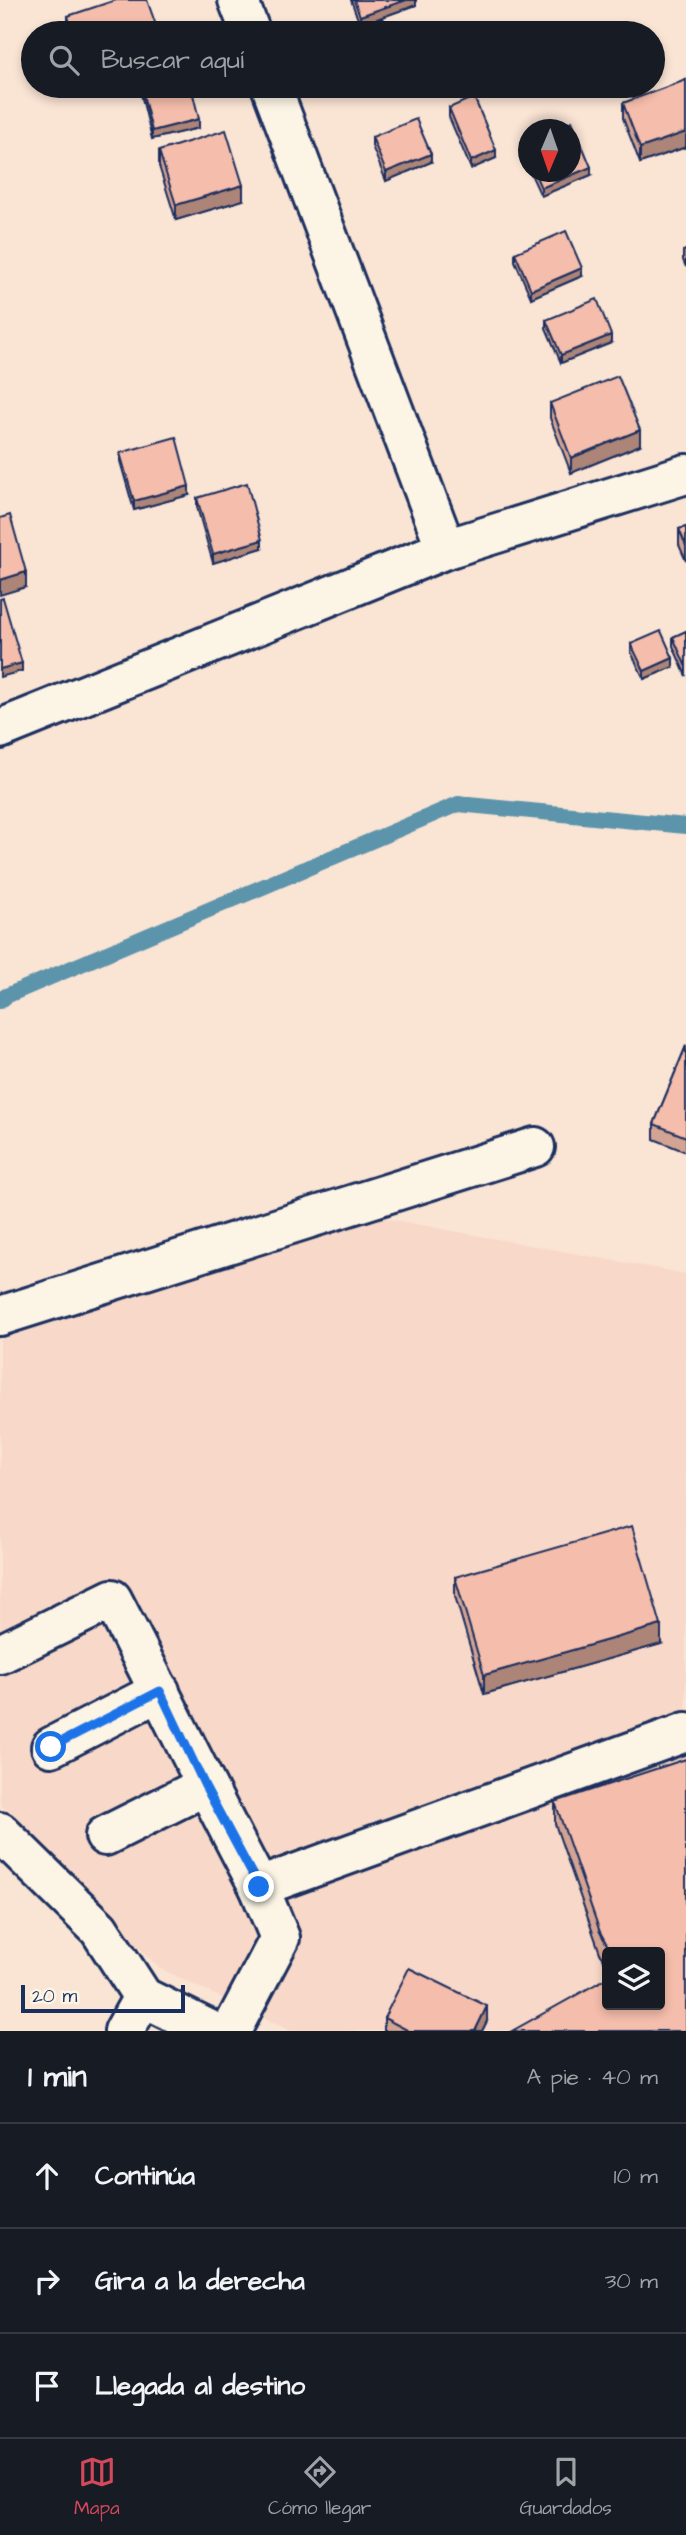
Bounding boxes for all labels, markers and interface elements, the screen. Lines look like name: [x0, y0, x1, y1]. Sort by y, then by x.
search box: [21, 21, 665, 98]
icon: search: [45, 41, 83, 79]
text: Buscar aquí: [101, 42, 244, 78]
north arrow: [518, 119, 581, 182]
route start: [35, 1731, 66, 1762]
route end: [243, 1871, 274, 1902]
map controls: [602, 1947, 665, 2010]
button: layers: [602, 1947, 665, 2010]
scale bar: [21, 1982, 186, 2014]
text: 20 m: [32, 1983, 77, 2010]
text: 1 min: [28, 2056, 87, 2098]
text: A pie · 40 m: [526, 2061, 658, 2093]
icon: ahead: [28, 2157, 66, 2195]
text: Continúa: [95, 2158, 195, 2194]
text: 10 m: [613, 2160, 658, 2192]
icon: right: [28, 2262, 66, 2300]
text: Gira a la derecha: [95, 2263, 305, 2299]
text: 30 m: [605, 2265, 658, 2297]
icon: arrive: [28, 2367, 66, 2405]
text: Llegada al destino: [95, 2368, 305, 2404]
tab: Mapa: [74, 2453, 120, 2522]
tab: Cómo llegar: [268, 2453, 371, 2522]
tab: Guardados: [520, 2453, 612, 2522]

